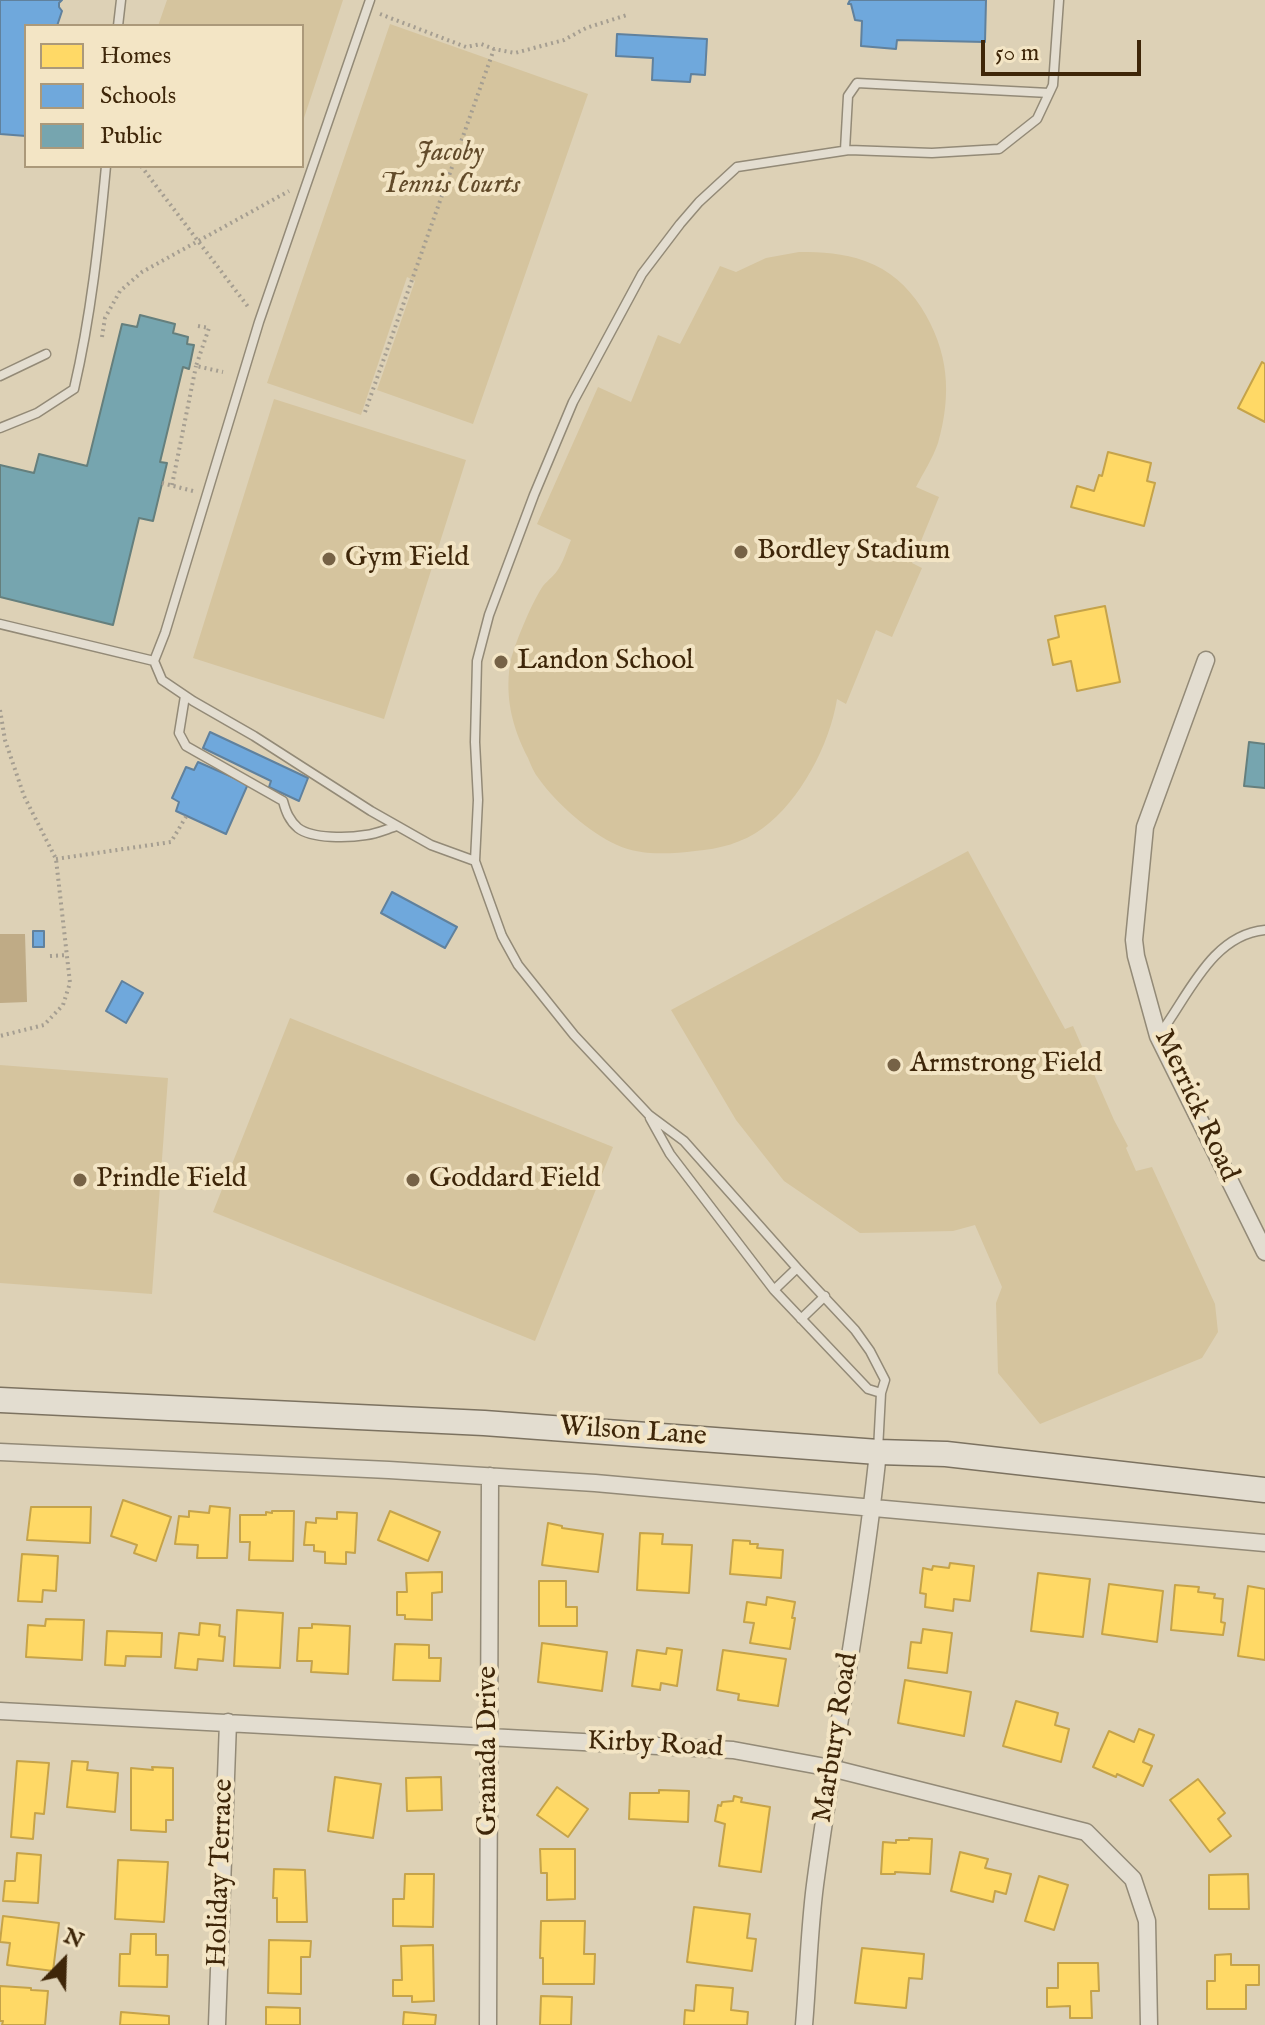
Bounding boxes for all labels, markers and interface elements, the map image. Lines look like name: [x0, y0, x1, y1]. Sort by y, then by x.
legend: [24, 24, 304, 168]
scale bar: [985, 24, 1145, 74]
text: 50 m: [995, 38, 1039, 69]
text: Homes: [100, 41, 171, 72]
text: Schools: [100, 81, 176, 112]
text: Public: [100, 121, 162, 152]
park label: Jacoby Tennis Courts: [380, 137, 520, 203]
place label: Bordley Stadium: [757, 535, 950, 569]
place label: Gym Field: [345, 542, 469, 576]
marker: Bordley Stadium: [732, 543, 750, 561]
marker: Gym Field: [320, 550, 338, 568]
place label: Landon School: [517, 645, 694, 679]
marker: Landon School: [492, 653, 510, 671]
street label: Merrick Road: [1145, 1025, 1245, 1187]
place label: Armstrong Field: [910, 1048, 1102, 1082]
marker: Armstrong Field: [885, 1056, 903, 1074]
place label: Prindle Field: [96, 1163, 247, 1197]
place label: Goddard Field: [429, 1163, 600, 1197]
marker: Prindle Field: [71, 1171, 89, 1189]
marker: Goddard Field: [404, 1171, 422, 1189]
street label: Wilson Lane: [558, 1411, 708, 1455]
street label: Marbury Road: [807, 1651, 867, 1825]
street label: Granada Drive: [472, 1666, 506, 1836]
street label: Kirby Road: [586, 1726, 724, 1766]
street label: Holiday Terrace: [202, 1778, 242, 1968]
north arrow: [24, 1921, 104, 2001]
text: N: [59, 1922, 88, 1956]

